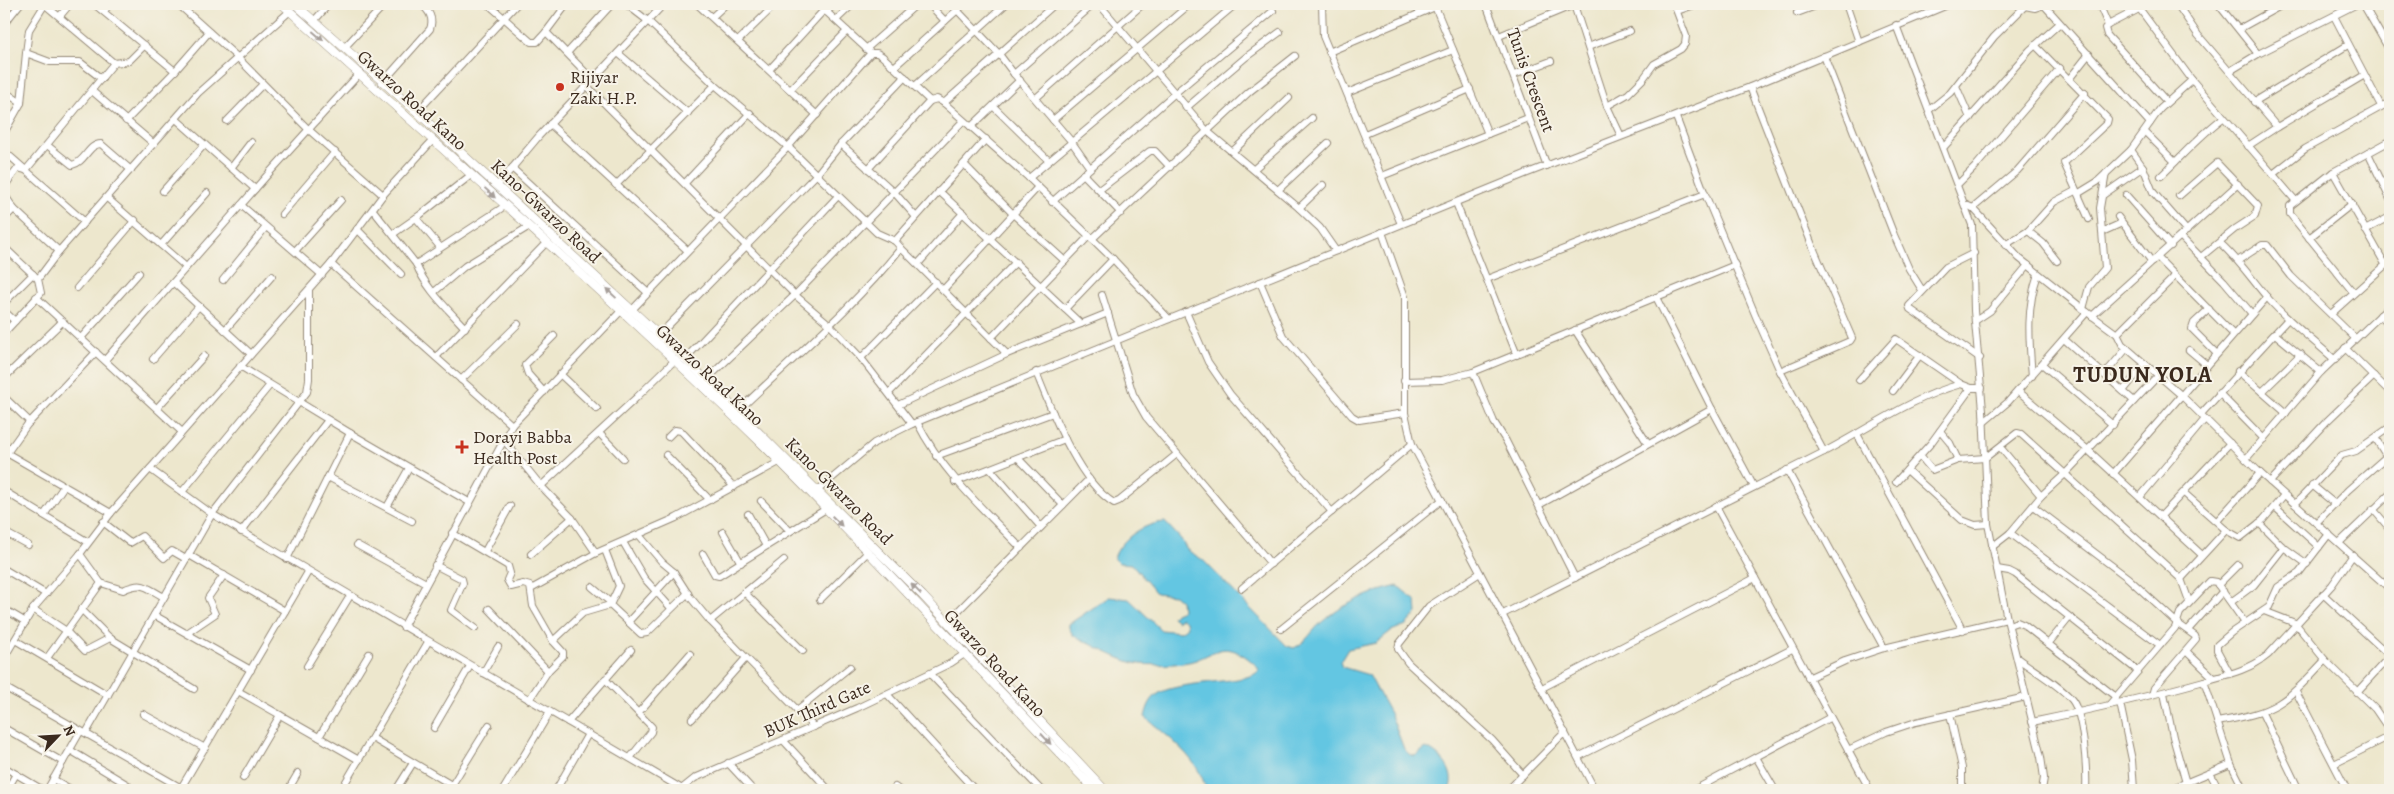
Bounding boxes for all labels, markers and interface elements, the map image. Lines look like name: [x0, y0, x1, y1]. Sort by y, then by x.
street label: Tunis Crescent: [1501, 25, 1561, 135]
one-way arrow: [312, 30, 324, 42]
street label: Gwarzo Road Kano: [352, 44, 472, 156]
place label: Rijiyar Zaki H.P.: [570, 65, 638, 110]
marker: Rijiyar Zaki H.P.: [554, 81, 566, 93]
street label: Kano-Gwarzo Road: [486, 154, 607, 269]
one-way arrow: [484, 187, 497, 198]
one-way arrow: [606, 287, 618, 299]
street label: Gwarzo Road Kano: [651, 319, 769, 431]
district label: TUDUN YOLA: [2073, 360, 2213, 390]
place label: Dorayi Babba Health Post: [473, 425, 572, 470]
street label: Kano-Gwarzo Road: [780, 432, 898, 550]
marker: Dorayi Babba Health Post: [455, 440, 469, 454]
one-way arrow: [831, 514, 843, 526]
one-way arrow: [910, 583, 922, 595]
street label: Gwarzo Road Kano: [939, 604, 1051, 722]
street label: BUK Third Gate: [760, 675, 874, 743]
north arrow: [32, 712, 82, 762]
text: N: [59, 722, 80, 739]
one-way arrow: [1040, 733, 1052, 745]

